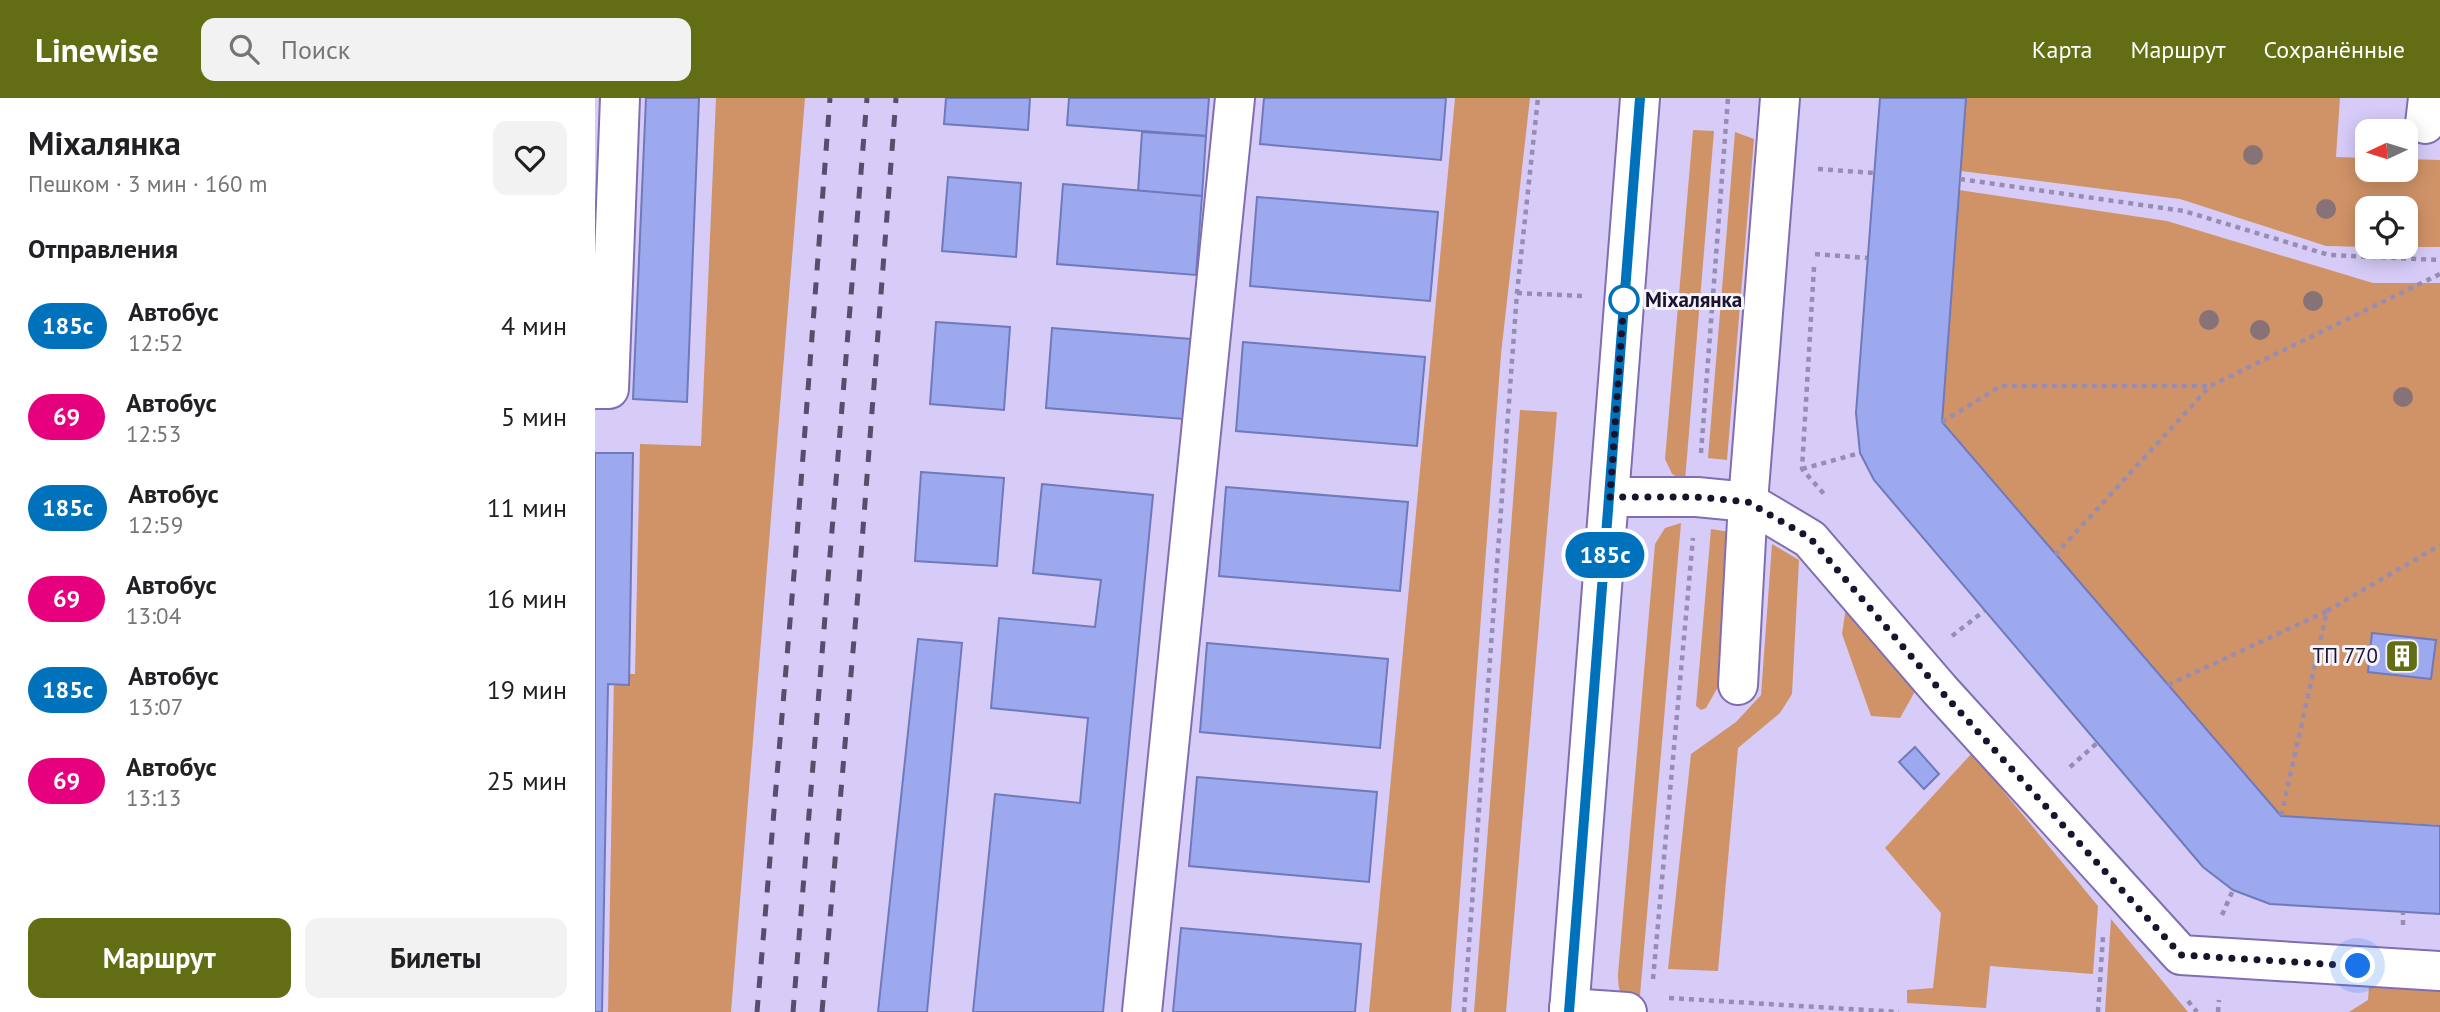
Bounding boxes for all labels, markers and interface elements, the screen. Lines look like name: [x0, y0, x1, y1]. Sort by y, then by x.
search box: [201, 18, 691, 81]
text: Linewise: [35, 28, 159, 71]
icon: search: [225, 30, 263, 68]
text: Поиск: [281, 33, 350, 66]
text: Карта: [2032, 34, 2092, 65]
text: Маршрут: [2130, 34, 2225, 65]
text: Сохранённые: [2263, 34, 2405, 65]
north arrow: [2355, 119, 2419, 182]
map controls: [2355, 119, 2418, 259]
text: Міхалянка: [28, 121, 181, 164]
button: heart: [493, 121, 567, 195]
text: Пешком · 3 мин · 160 m: [28, 169, 267, 198]
button: locate: [2355, 196, 2418, 259]
text: Отправления: [28, 232, 178, 265]
marker: Міхалянка: [1609, 285, 1639, 315]
place label: Міхалянка: [1645, 286, 1742, 313]
text: Автобус: [128, 295, 219, 328]
text: 4 мин: [501, 309, 567, 342]
text: 185с: [42, 310, 93, 341]
text: 12:52: [128, 328, 183, 357]
text: Автобус: [126, 386, 217, 419]
text: 5 мин: [501, 400, 567, 433]
text: 69: [53, 401, 80, 432]
text: 12:53: [126, 419, 181, 448]
text: Автобус: [128, 477, 219, 510]
text: 11 мин: [487, 491, 567, 524]
text: 185с: [42, 492, 93, 523]
text: 12:59: [128, 510, 183, 539]
line badge: 185с: [1556, 532, 1654, 578]
text: 185с: [1579, 539, 1631, 570]
text: Автобус: [126, 568, 217, 601]
text: 16 мин: [487, 582, 567, 615]
text: 69: [53, 583, 80, 614]
text: 13:04: [126, 601, 181, 630]
building icon: ТП 770: [2383, 637, 2421, 675]
place label: ТП 770: [2313, 642, 2378, 669]
text: Автобус: [128, 659, 219, 692]
text: 19 мин: [487, 673, 567, 706]
text: 185с: [42, 674, 93, 705]
text: 13:07: [128, 692, 183, 721]
text: Автобус: [126, 750, 217, 783]
text: 25 мин: [487, 764, 567, 797]
text: 69: [53, 765, 80, 796]
text: 13:13: [126, 783, 181, 812]
button: Маршрут: [28, 918, 291, 998]
button: Билеты: [305, 918, 567, 998]
your location: [2340, 948, 2375, 983]

